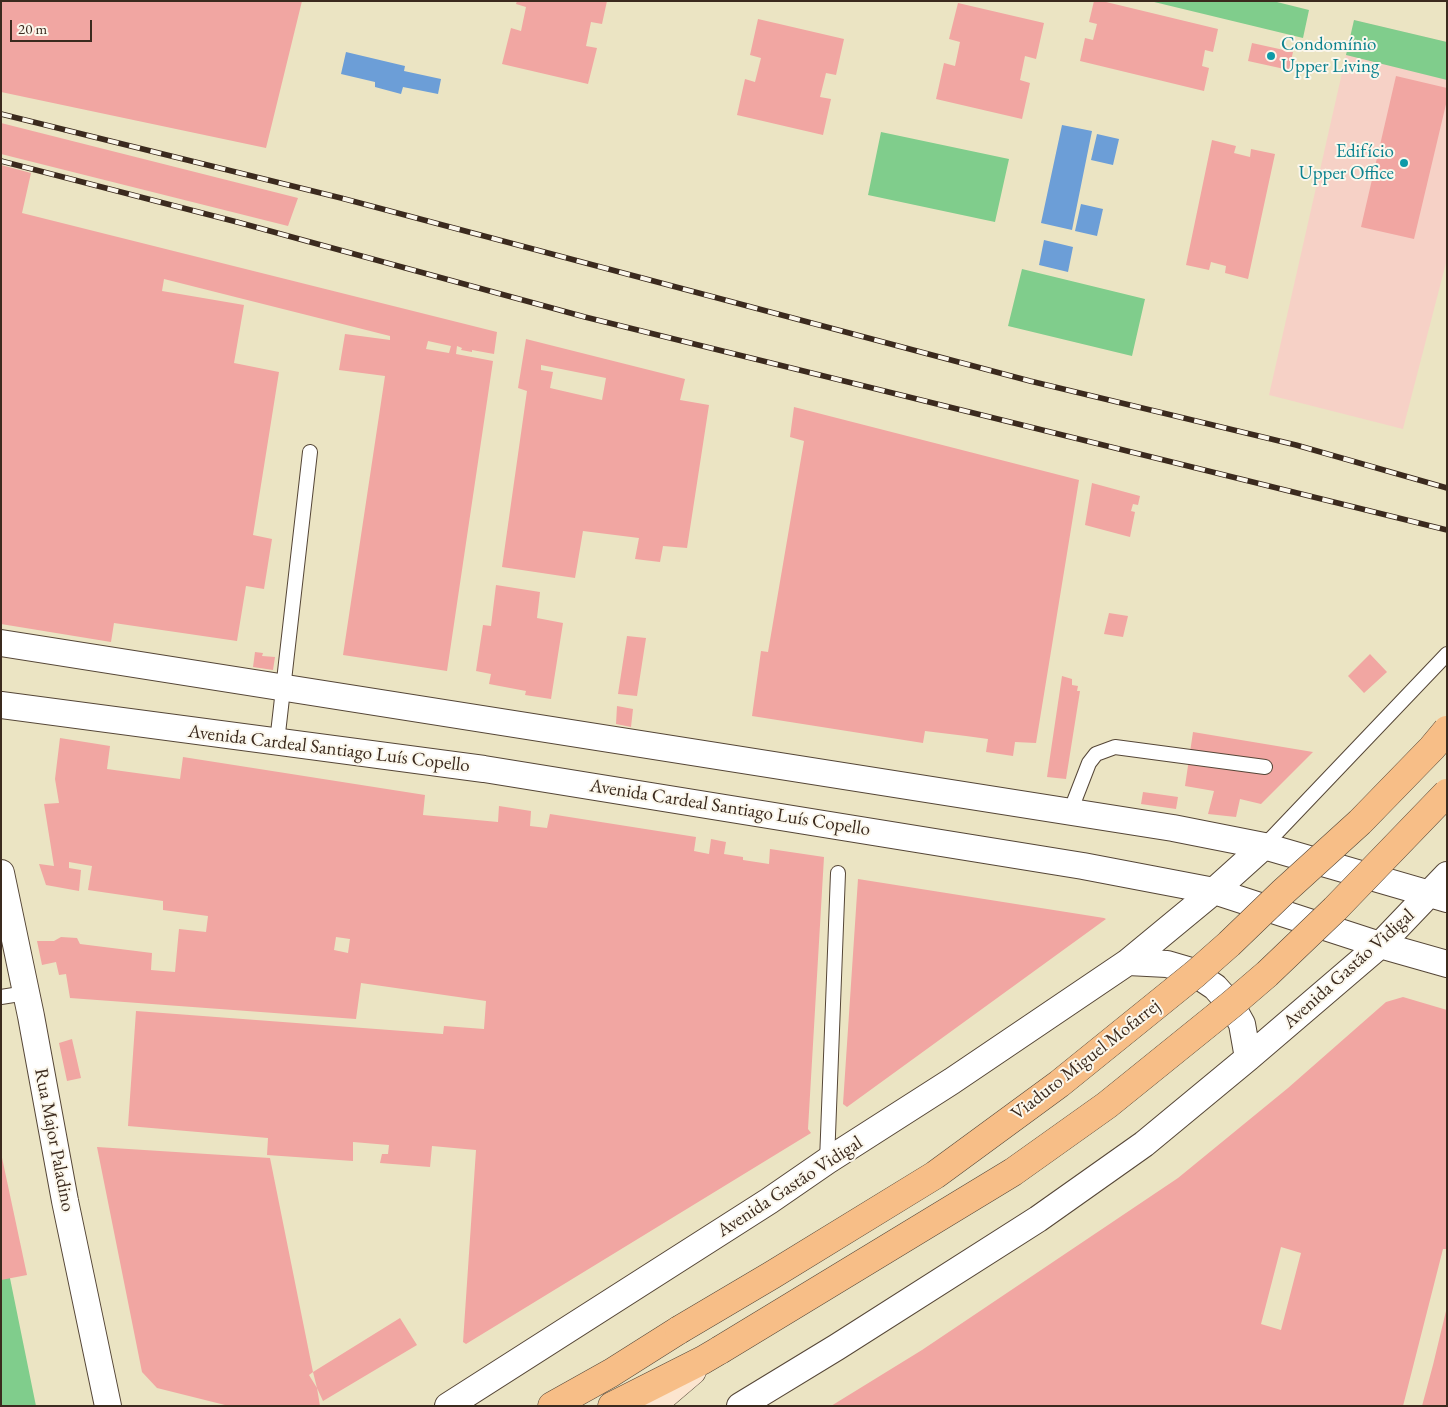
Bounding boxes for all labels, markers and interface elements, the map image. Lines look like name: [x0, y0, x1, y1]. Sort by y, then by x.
scale bar: [12, 10, 95, 42]
text: 20 m: [18, 19, 47, 38]
place label: Condomínio Upper Living: [1281, 34, 1379, 78]
marker: Condomínio Upper Living: [1265, 50, 1277, 62]
place label: Edifício Upper Office: [1299, 141, 1394, 185]
marker: Edifício Upper Office: [1398, 157, 1410, 169]
street label: Avenida Cardeal Santiago Luís Copello: [187, 720, 471, 778]
street label: Avenida Cardeal Santiago Luís Copello: [588, 775, 872, 841]
street label: Avenida Gastão Vidigal: [1279, 904, 1419, 1034]
street label: Viaduto Miguel Mofarrej: [1007, 995, 1165, 1125]
street label: Rua Major Paladino: [29, 1066, 79, 1214]
street label: Avenida Gastão Vidigal: [713, 1131, 867, 1243]

